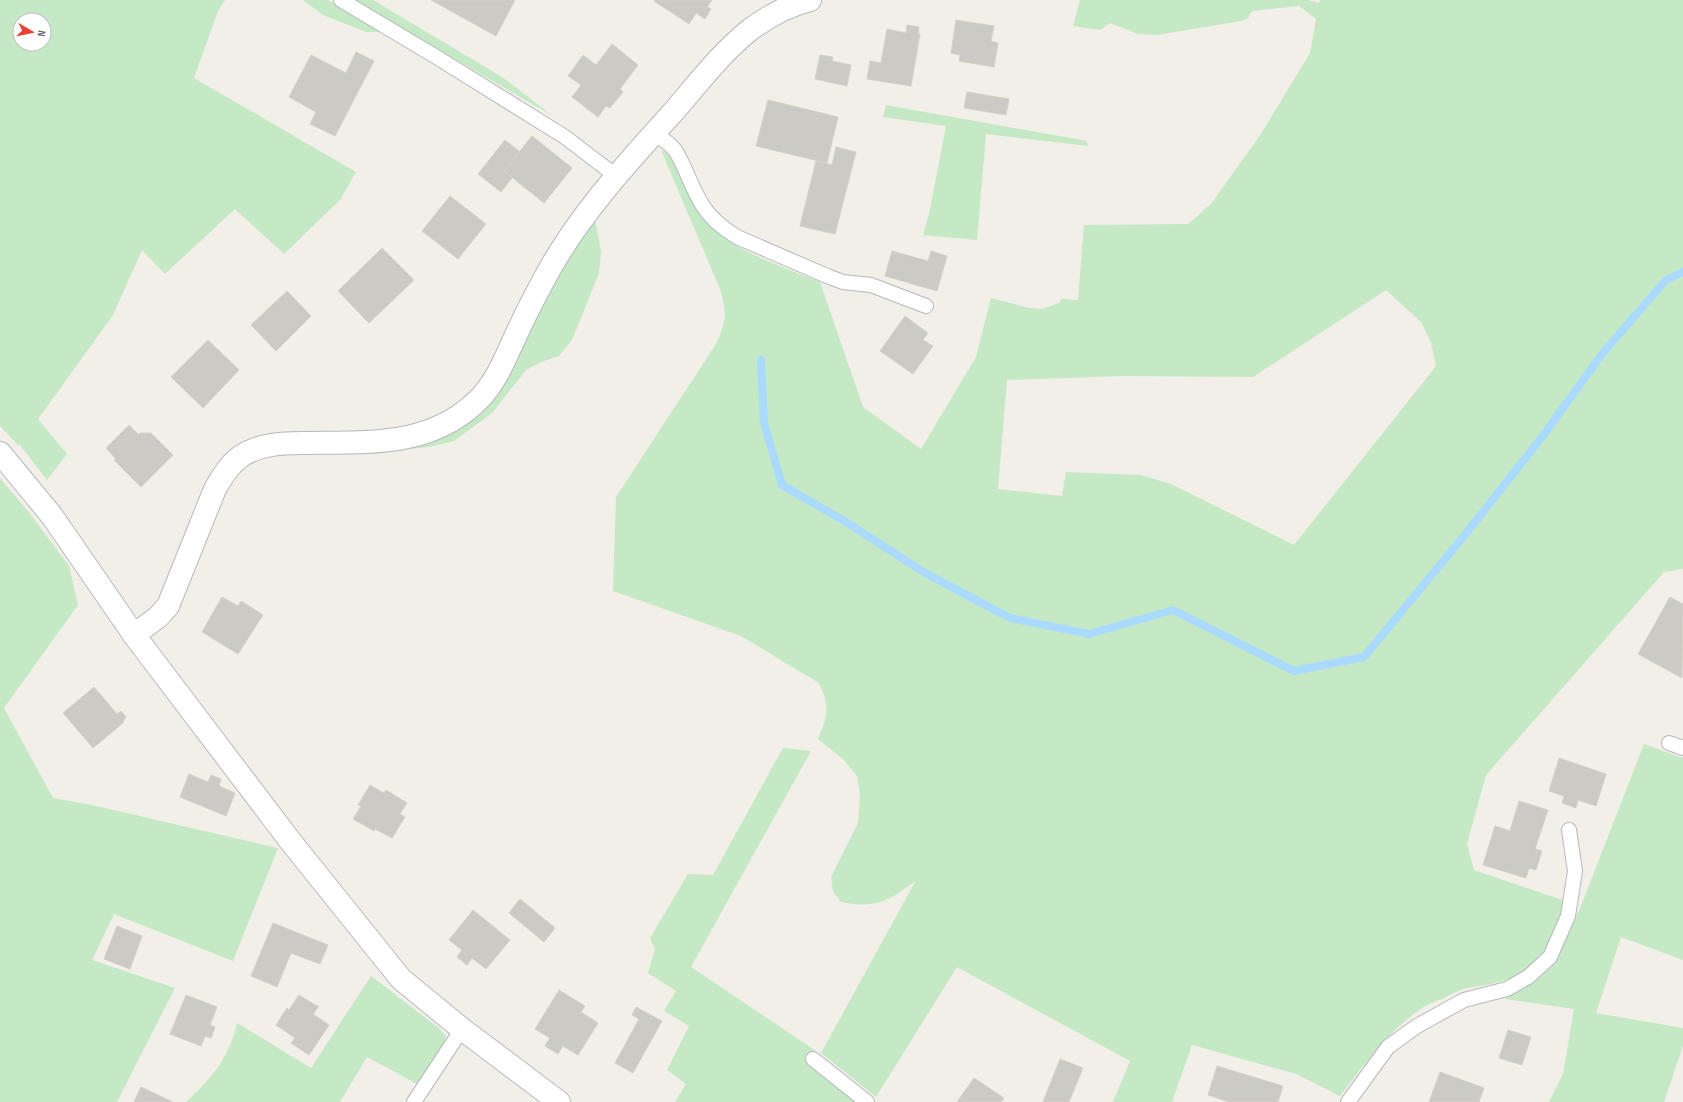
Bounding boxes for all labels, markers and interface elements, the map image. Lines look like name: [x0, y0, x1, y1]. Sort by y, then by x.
north arrow: [12, 12, 52, 52]
text: N: [34, 30, 48, 38]

